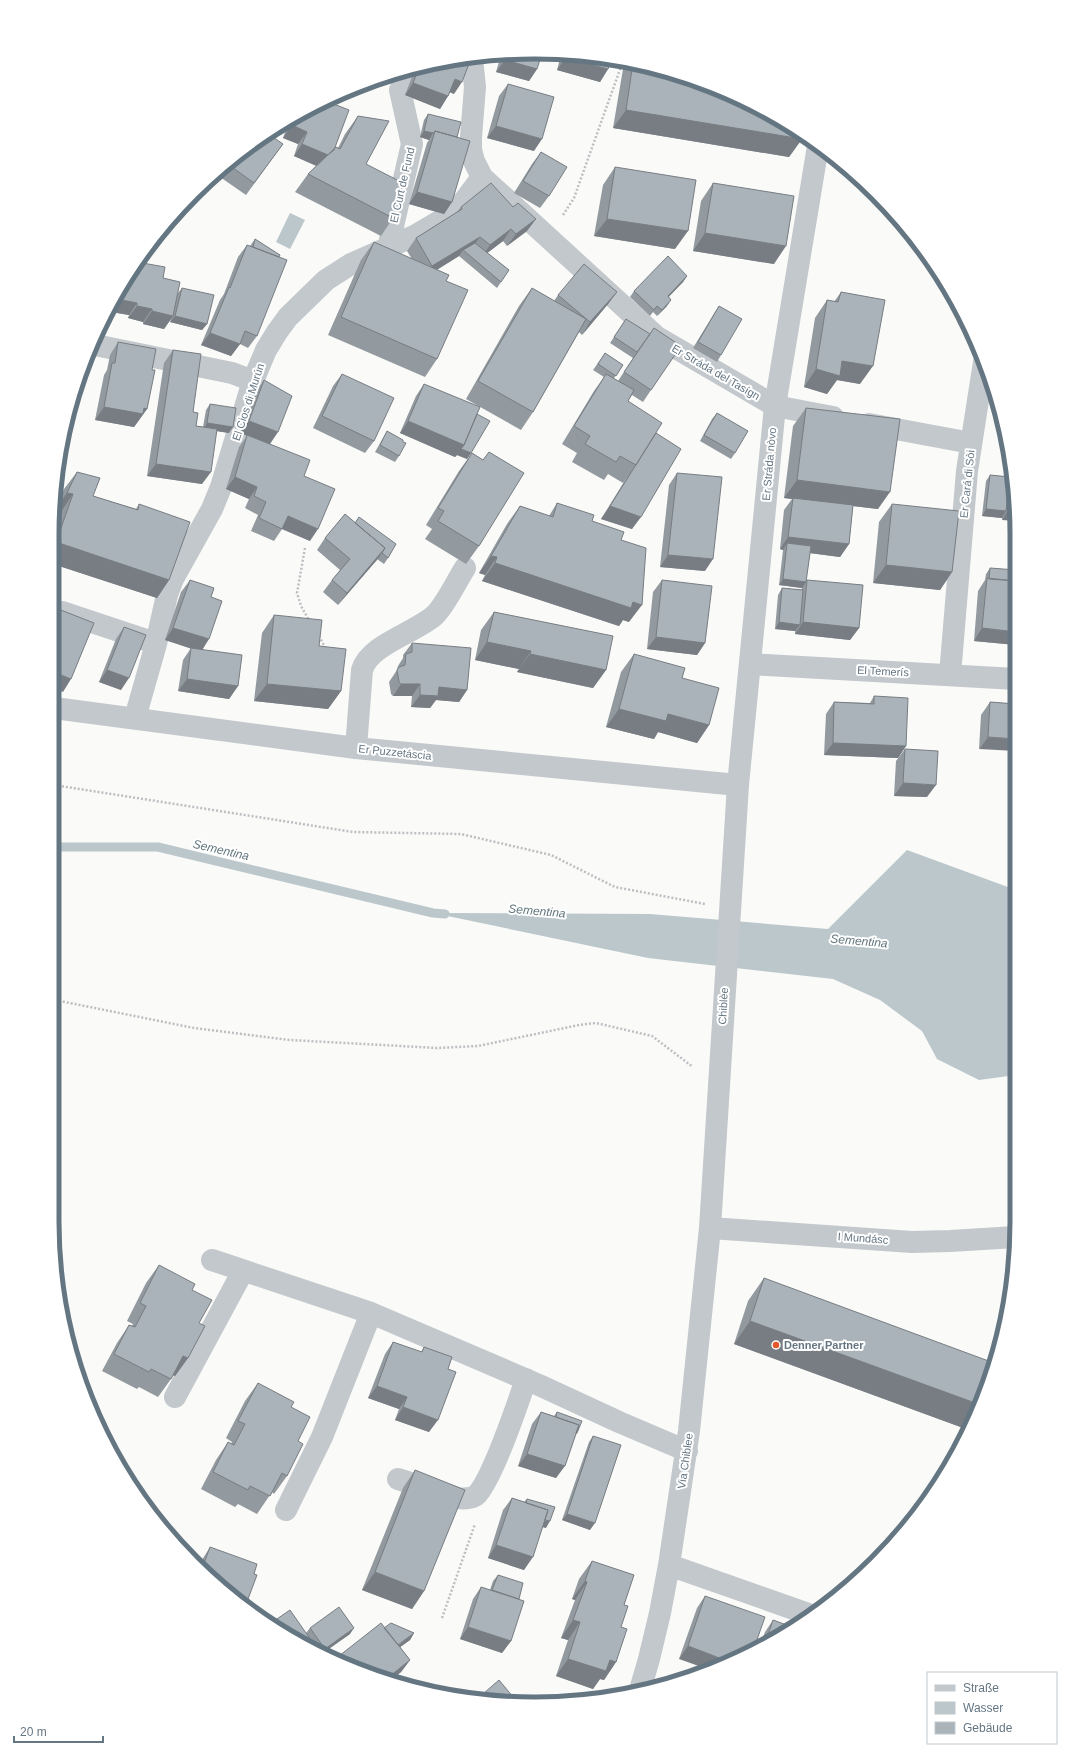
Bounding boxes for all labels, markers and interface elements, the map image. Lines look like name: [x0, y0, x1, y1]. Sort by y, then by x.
street label: El Curt de Fund: [387, 146, 417, 224]
street label: Er Stráda del Tasígn: [670, 342, 762, 402]
street label: El Cios di Murún: [230, 362, 266, 442]
street label: Er Stráda nòvo: [760, 427, 778, 501]
street label: Er Cará di Sòi: [957, 449, 977, 519]
street label: El Temerís: [857, 664, 910, 678]
street label: Er Puzzetáscia: [358, 742, 433, 762]
water label: Sementina: [191, 837, 251, 863]
water label: Sementina: [508, 902, 567, 921]
water label: Sementina: [830, 932, 889, 951]
street label: Chiblèe: [716, 987, 730, 1025]
street label: I Mundásc: [837, 1230, 889, 1246]
place label: Denner Partner: [784, 1339, 864, 1351]
marker: Denner Partner: [771, 1340, 781, 1350]
street label: Via Chiblee: [675, 1432, 695, 1490]
legend: [927, 1672, 1057, 1744]
text: Straße: [963, 1681, 999, 1695]
text: Wasser: [963, 1701, 1003, 1715]
scale bar: [14, 1718, 103, 1744]
text: Gebäude: [963, 1721, 1013, 1735]
text: 20 m: [20, 1725, 47, 1739]

